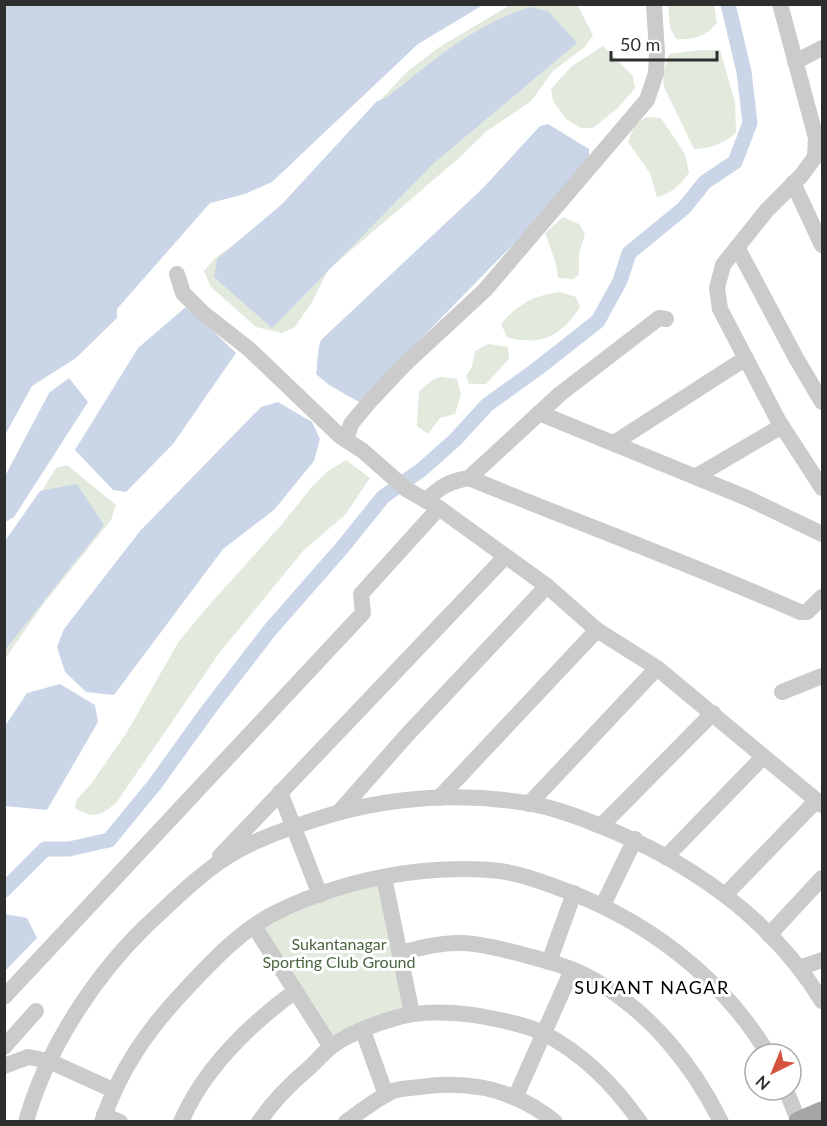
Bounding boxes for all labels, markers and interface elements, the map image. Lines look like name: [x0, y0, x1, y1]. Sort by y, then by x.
scale bar: [611, 24, 718, 62]
text: 50 m: [620, 33, 660, 55]
park label: Sukantanagar Sporting Club Ground: [263, 934, 415, 971]
district label: SUKANT NAGAR: [574, 976, 730, 998]
north arrow: [743, 1042, 803, 1102]
text: N: [751, 1072, 773, 1094]

